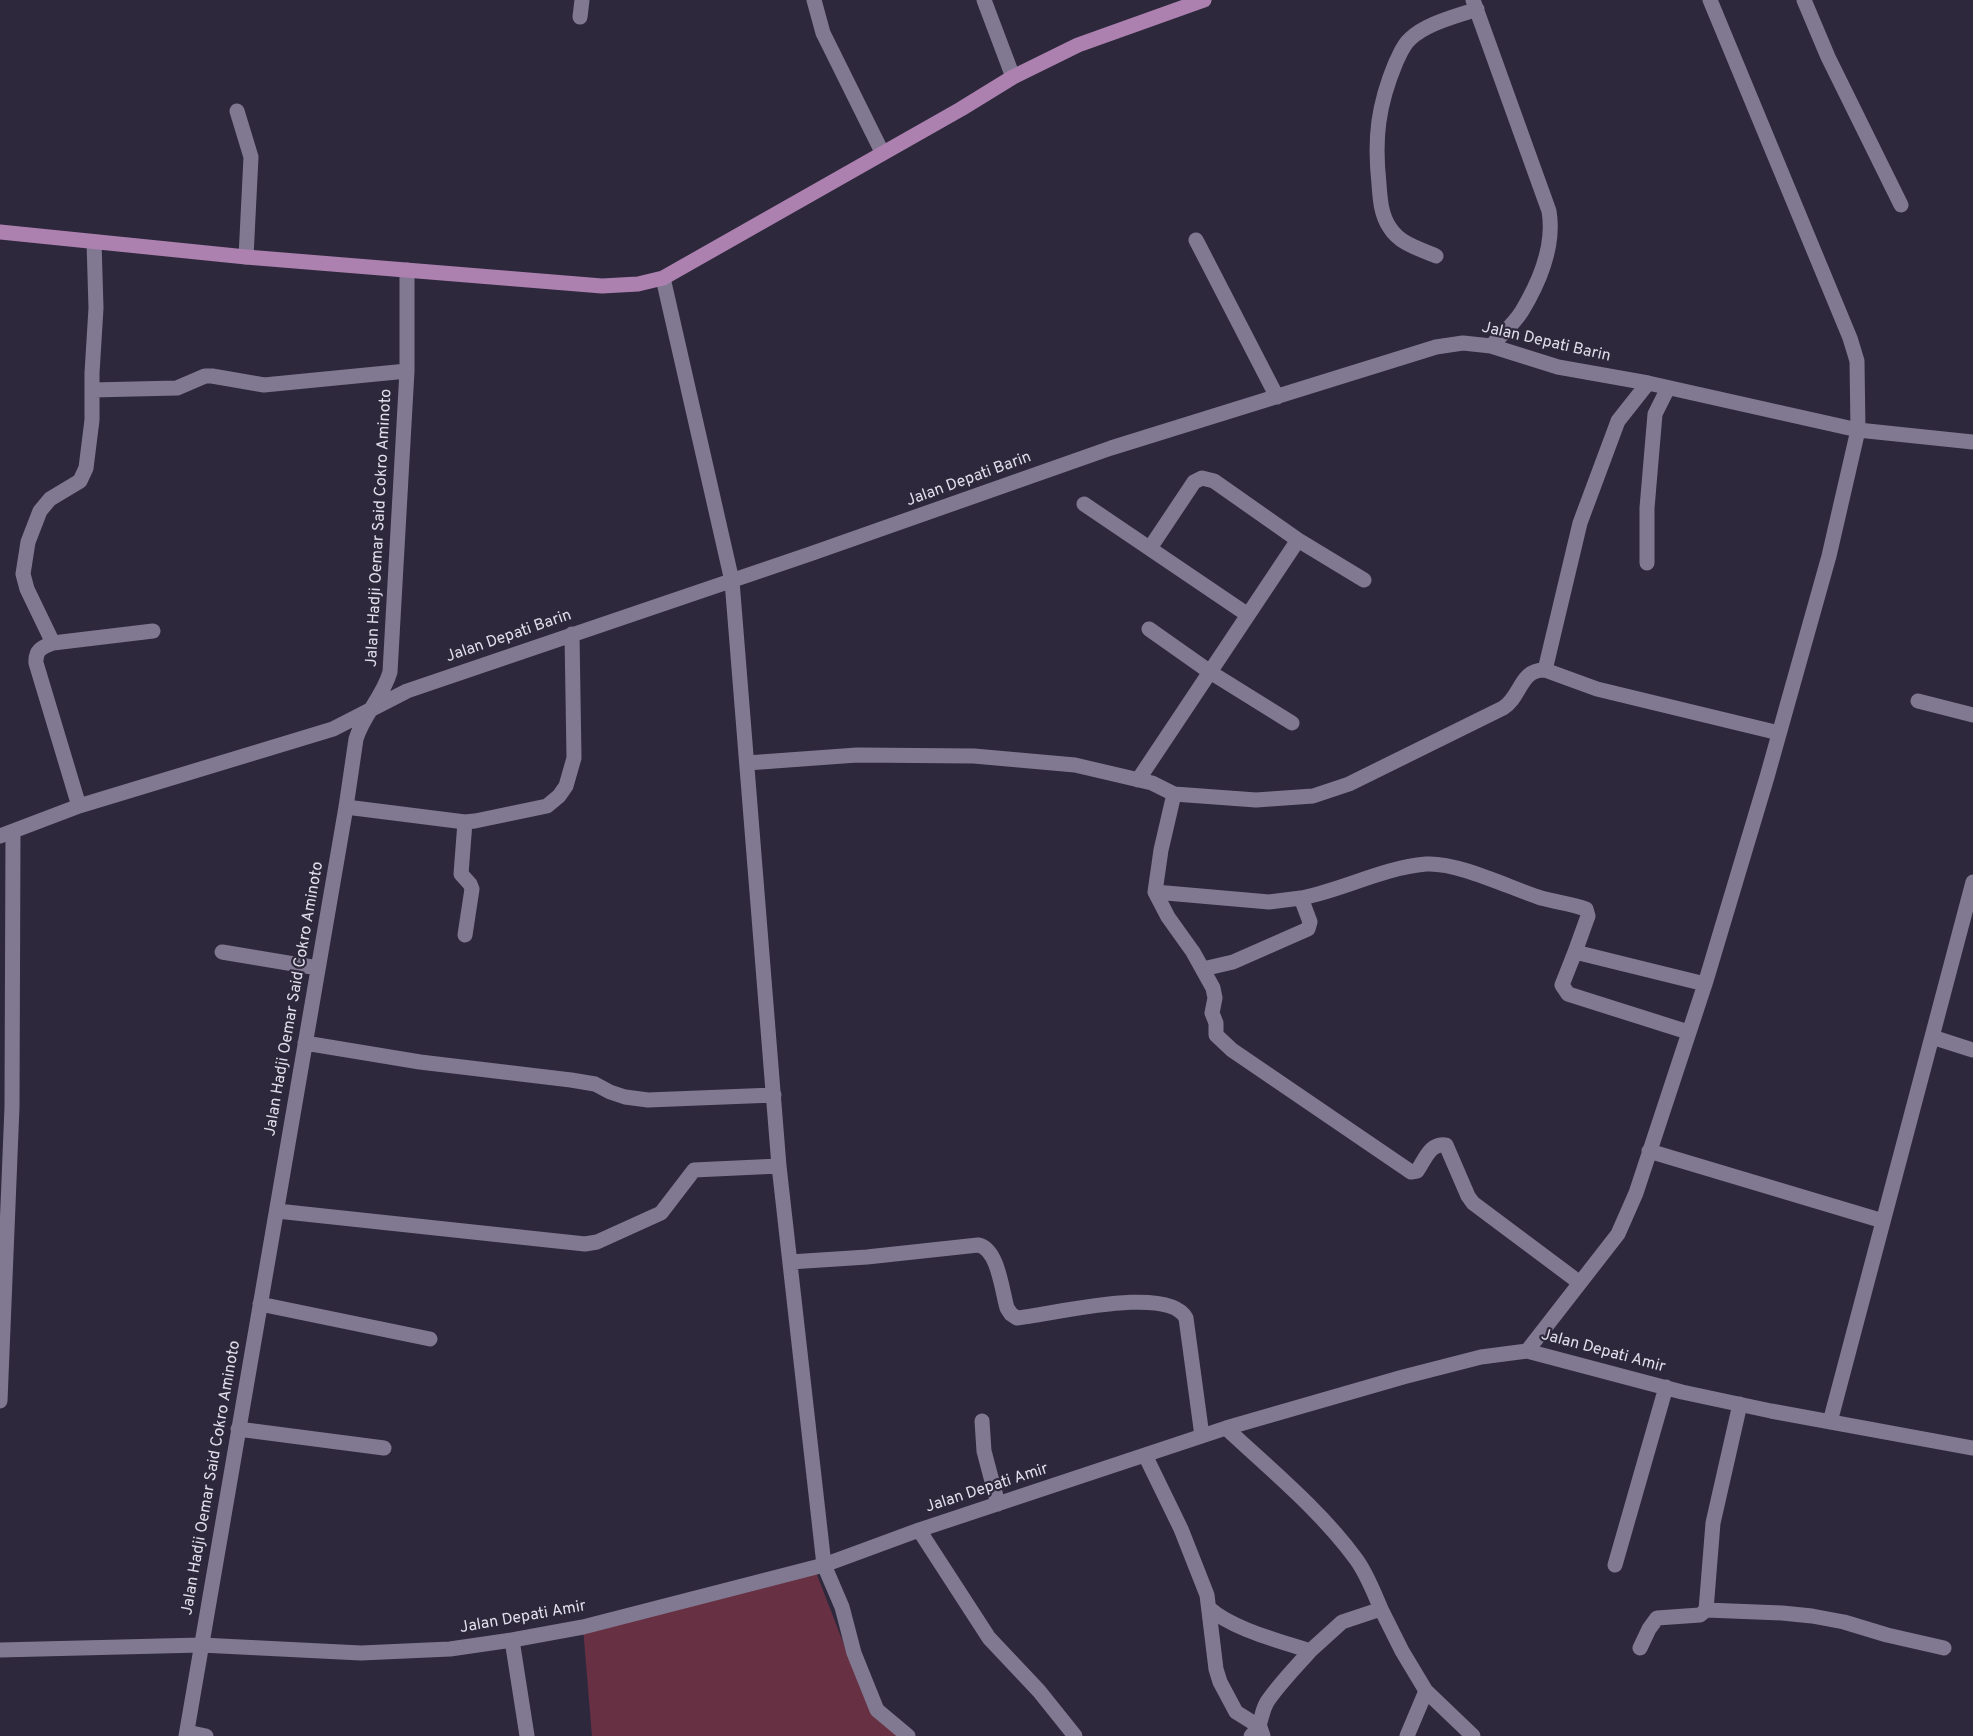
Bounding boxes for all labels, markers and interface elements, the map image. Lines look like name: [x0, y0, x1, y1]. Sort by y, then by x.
street label: Jalan Depati Barin: [1480, 319, 1612, 367]
street label: Jalan Hadji Oemar Said Cokro Aminoto: [363, 388, 397, 668]
street label: Jalan Depati Barin: [904, 448, 1034, 512]
street label: Jalan Depati Barin: [444, 606, 574, 668]
street label: Jalan Hadji Oemar Said Cokro Aminoto: [261, 860, 329, 1138]
street label: Jalan Depati Amir: [1539, 1326, 1667, 1378]
street label: Jalan Hadji Oemar Said Cokro Aminoto: [178, 1339, 246, 1617]
street label: Jalan Depati Amir: [923, 1460, 1051, 1518]
street label: Jalan Depati Amir: [458, 1597, 588, 1639]

